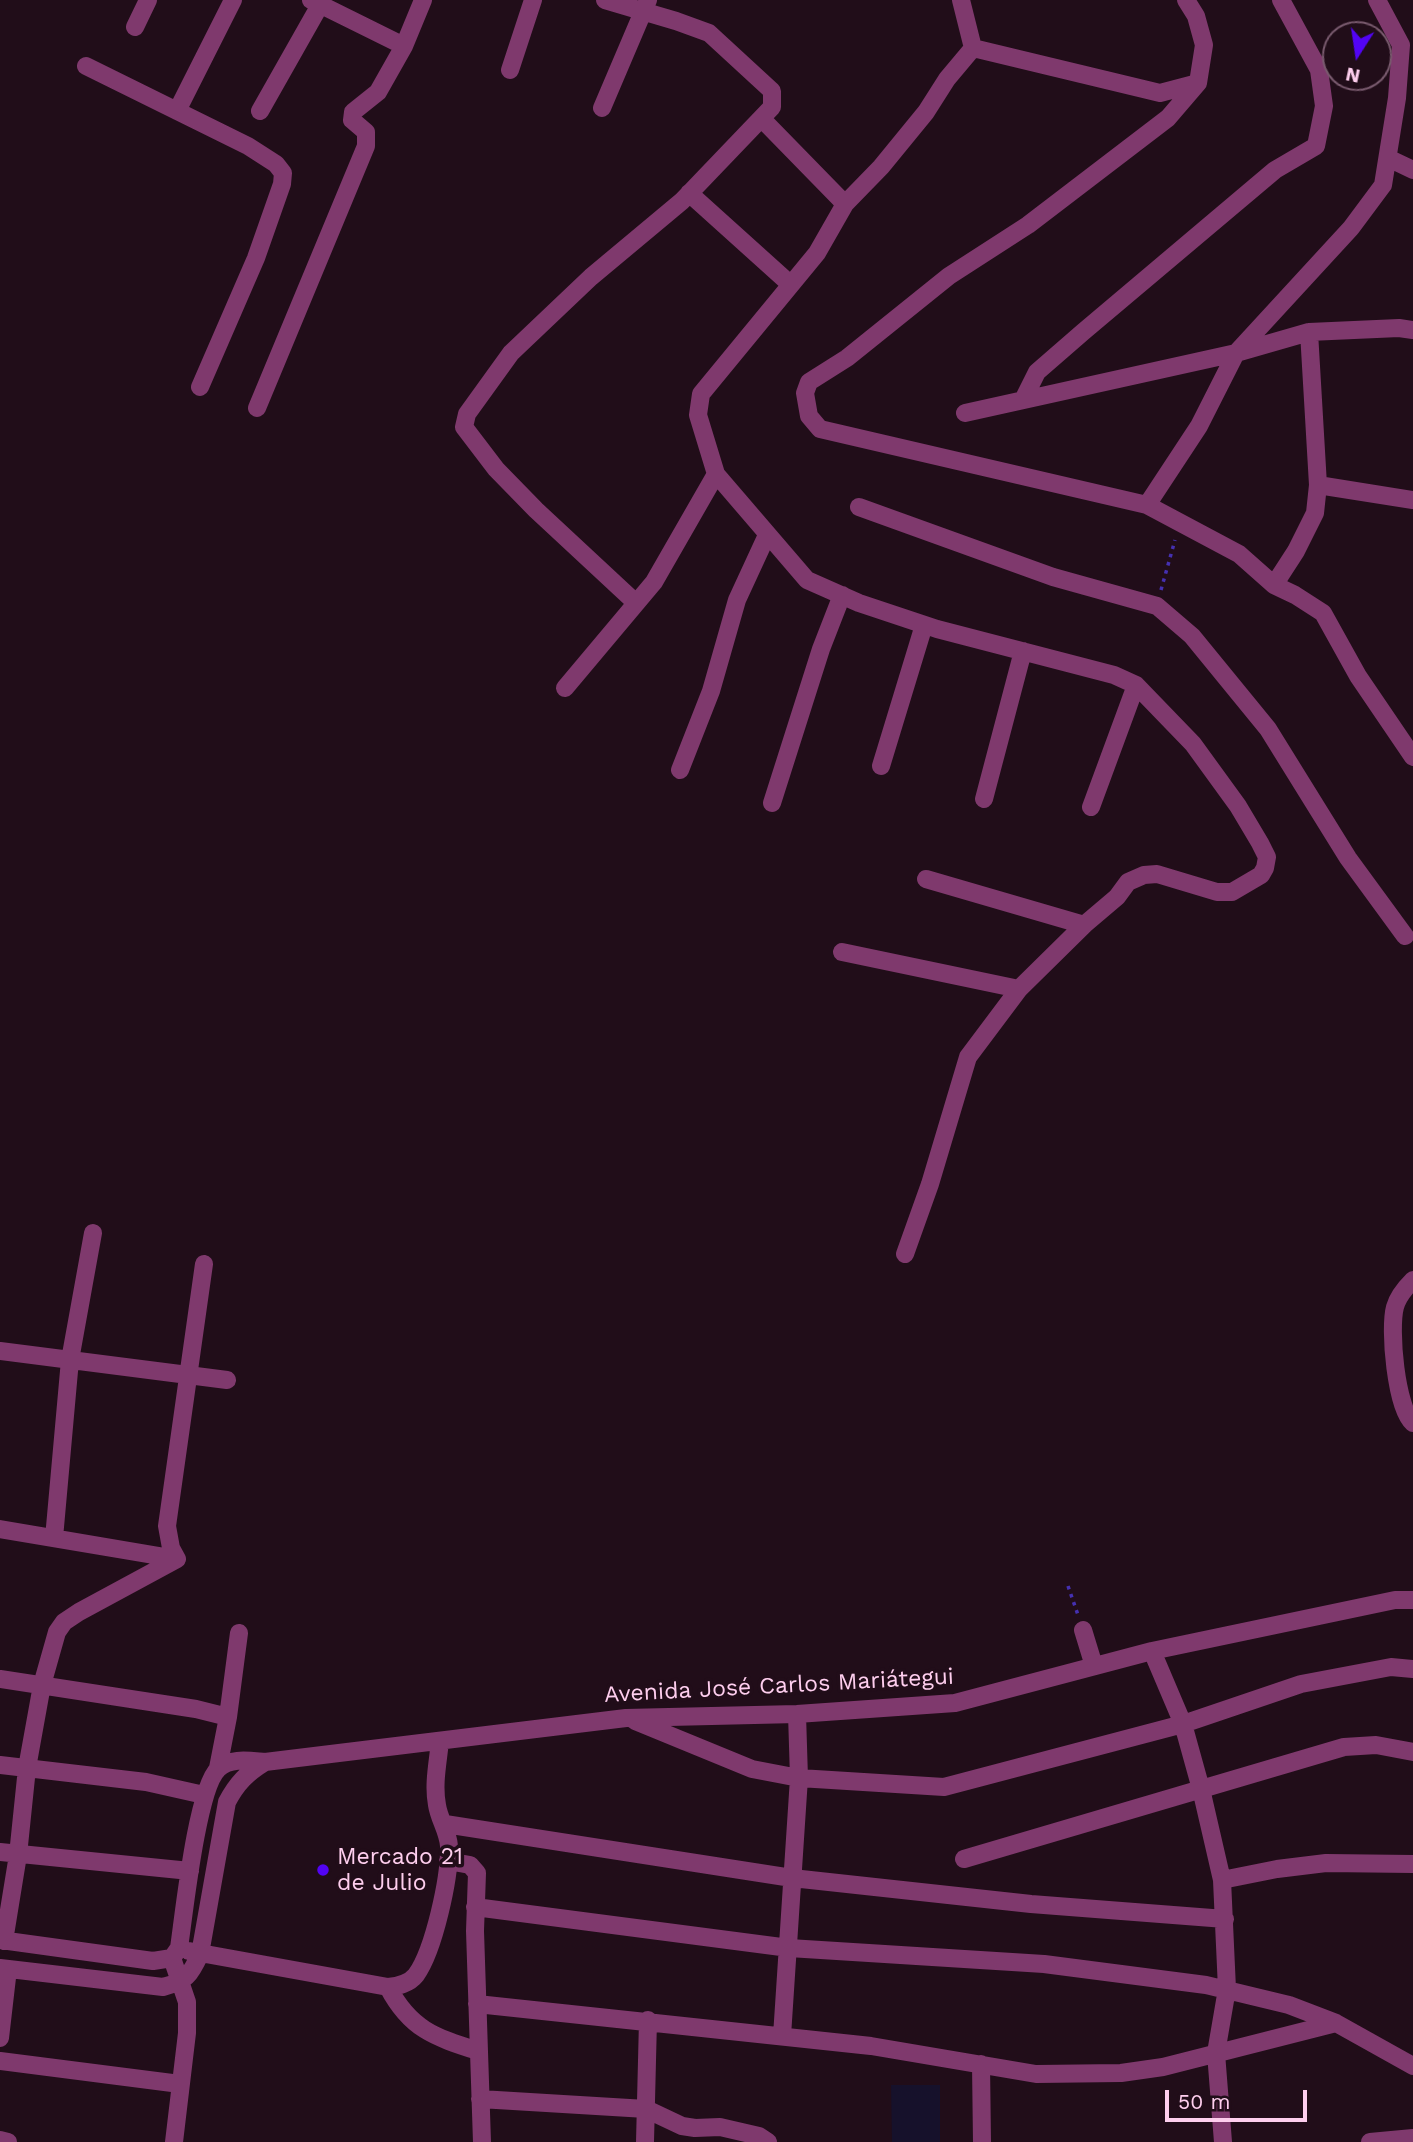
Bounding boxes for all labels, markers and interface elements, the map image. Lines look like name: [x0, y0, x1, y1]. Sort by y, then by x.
north arrow: [1322, 21, 1392, 91]
text: N: [1344, 62, 1362, 88]
street label: Avenida José Carlos Mariátegui: [603, 1663, 955, 1709]
place label: Mercado 21 de Julio: [337, 1843, 463, 1897]
marker: Mercado 21 de Julio: [315, 1862, 331, 1878]
scale bar: [1168, 2076, 1310, 2120]
text: 50 m: [1178, 2089, 1230, 2114]

